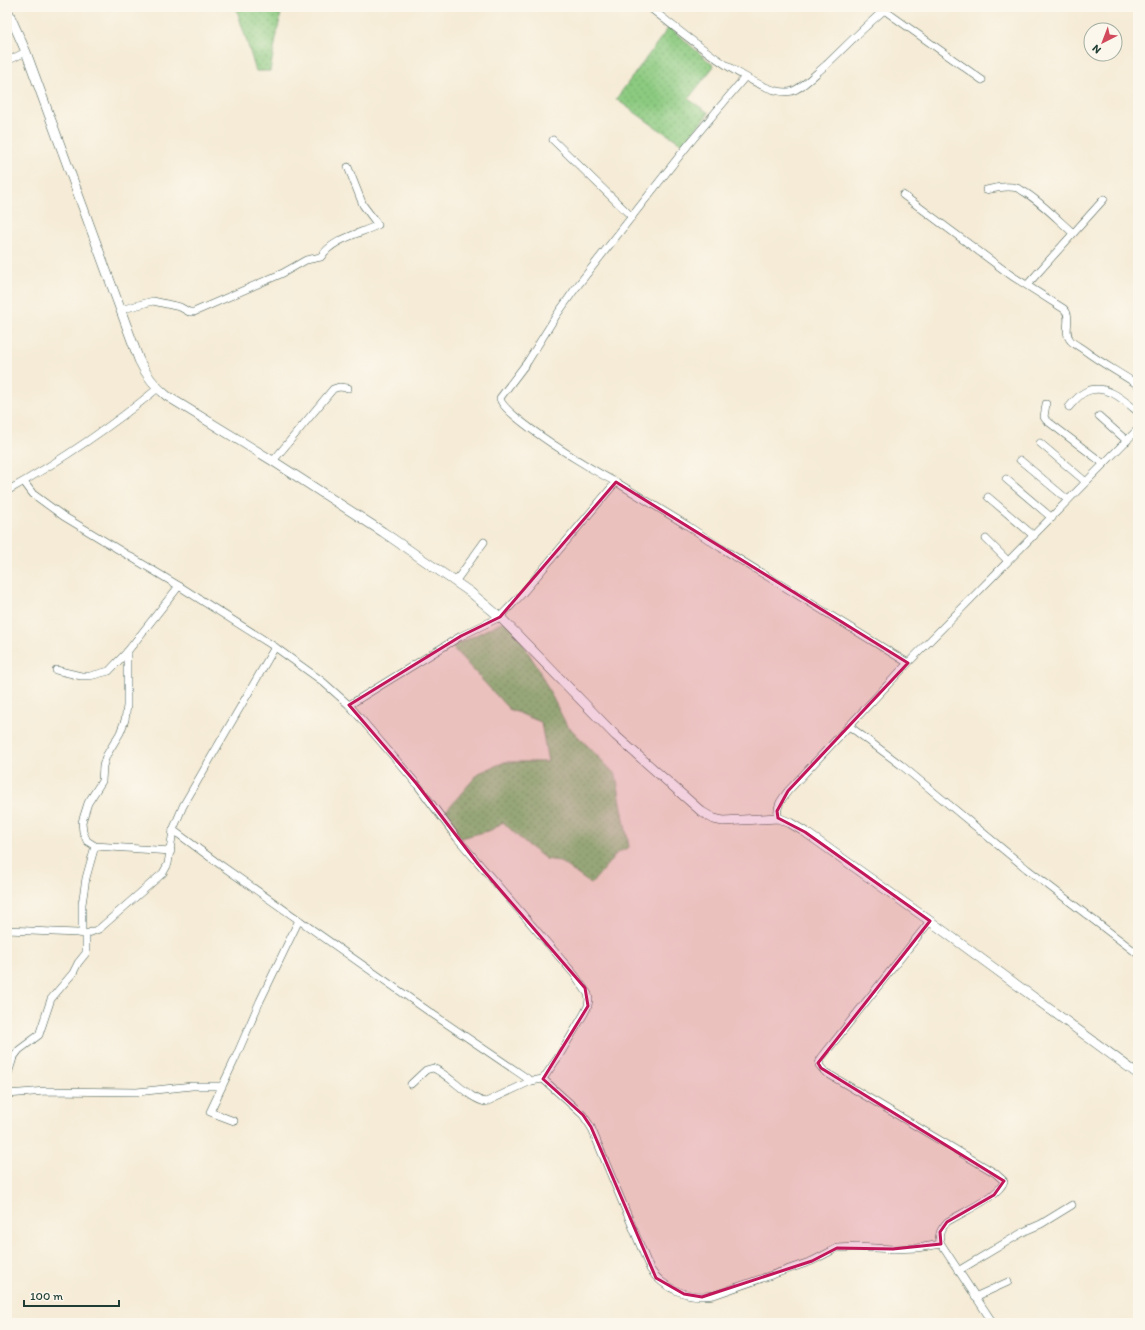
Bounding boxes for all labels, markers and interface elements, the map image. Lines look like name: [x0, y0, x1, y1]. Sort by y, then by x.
north arrow: [1083, 22, 1123, 62]
text: N: [1090, 42, 1104, 56]
scale bar: [24, 1282, 119, 1308]
text: 100 m: [30, 1289, 63, 1303]

